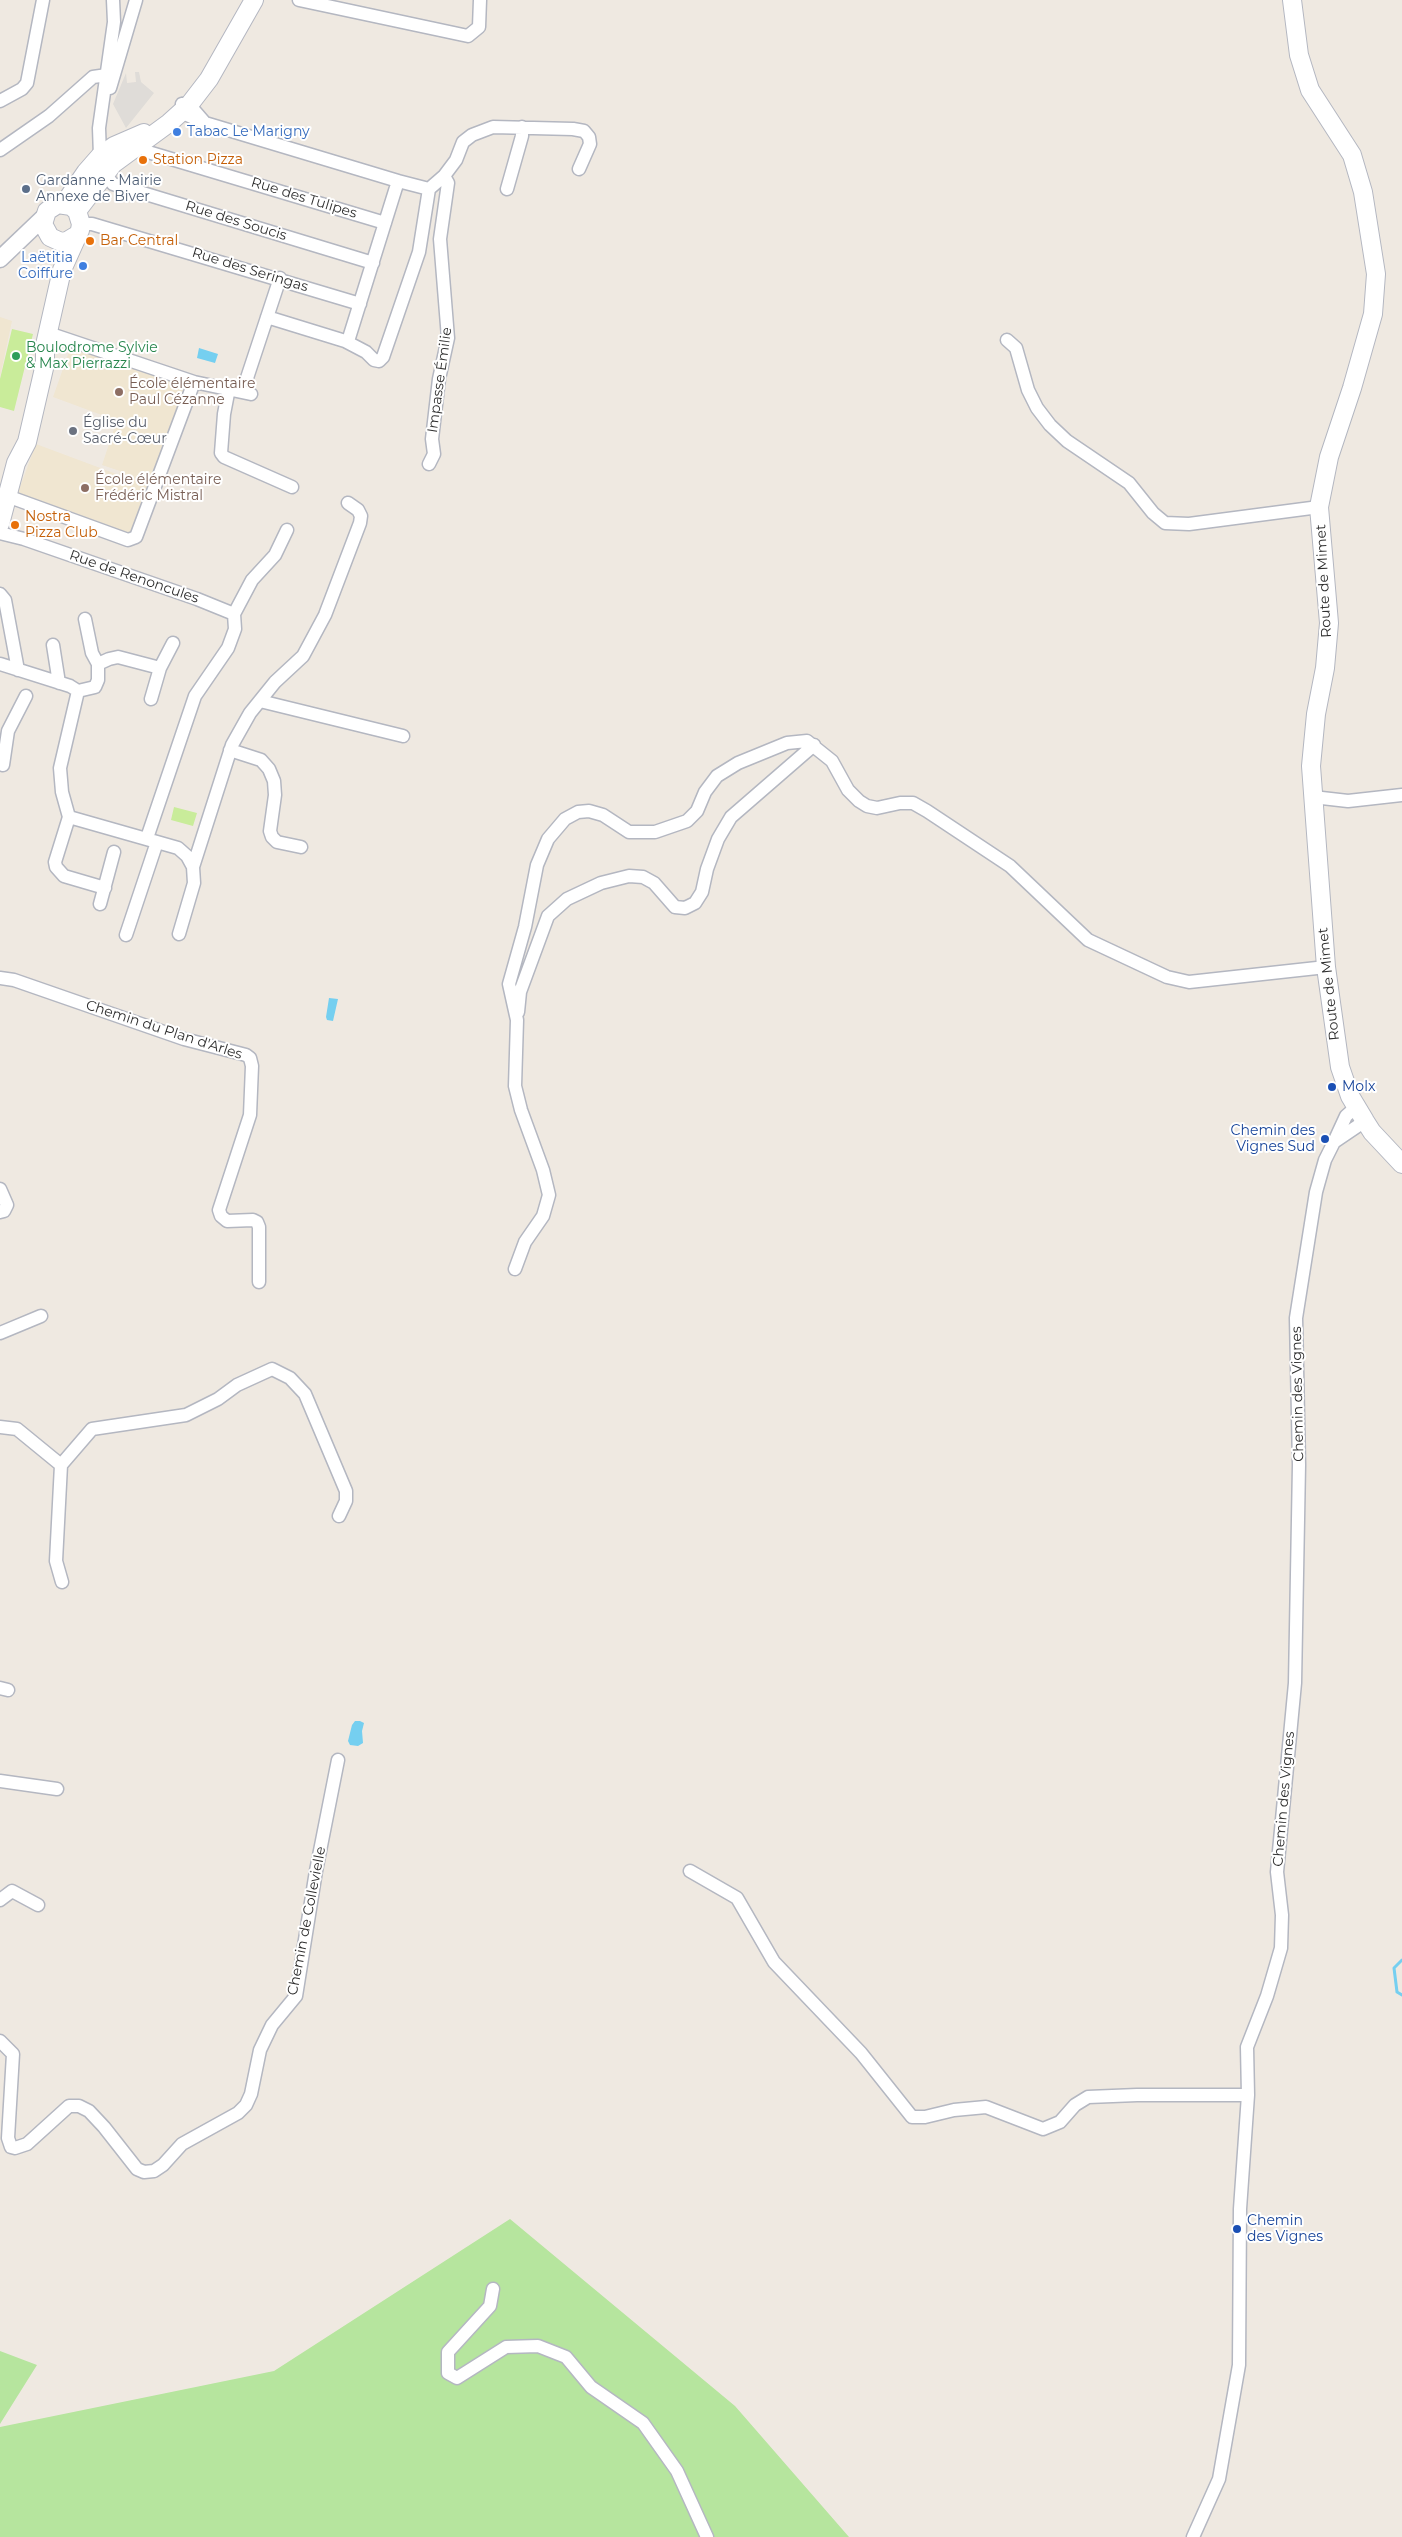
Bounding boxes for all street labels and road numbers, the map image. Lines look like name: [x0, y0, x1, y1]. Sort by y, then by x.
street label: Rue des Tulipes: [249, 174, 359, 222]
street label: Rue des Soucis: [183, 198, 289, 244]
street label: Rue des Seringas: [190, 244, 310, 296]
street label: Impasse Émilie: [424, 326, 456, 434]
street label: Route de Mimet: [1313, 524, 1335, 638]
street label: Rue de Renoncules: [67, 547, 201, 607]
street label: Route de Mimet: [1315, 927, 1343, 1041]
street label: Chemin du Plan d'Arles: [84, 997, 244, 1063]
street label: Chemin des Vignes: [1288, 1326, 1308, 1462]
street label: Chemin des Vignes: [1270, 1731, 1298, 1867]
street label: Chemin de Collevielle: [284, 1845, 330, 1997]

